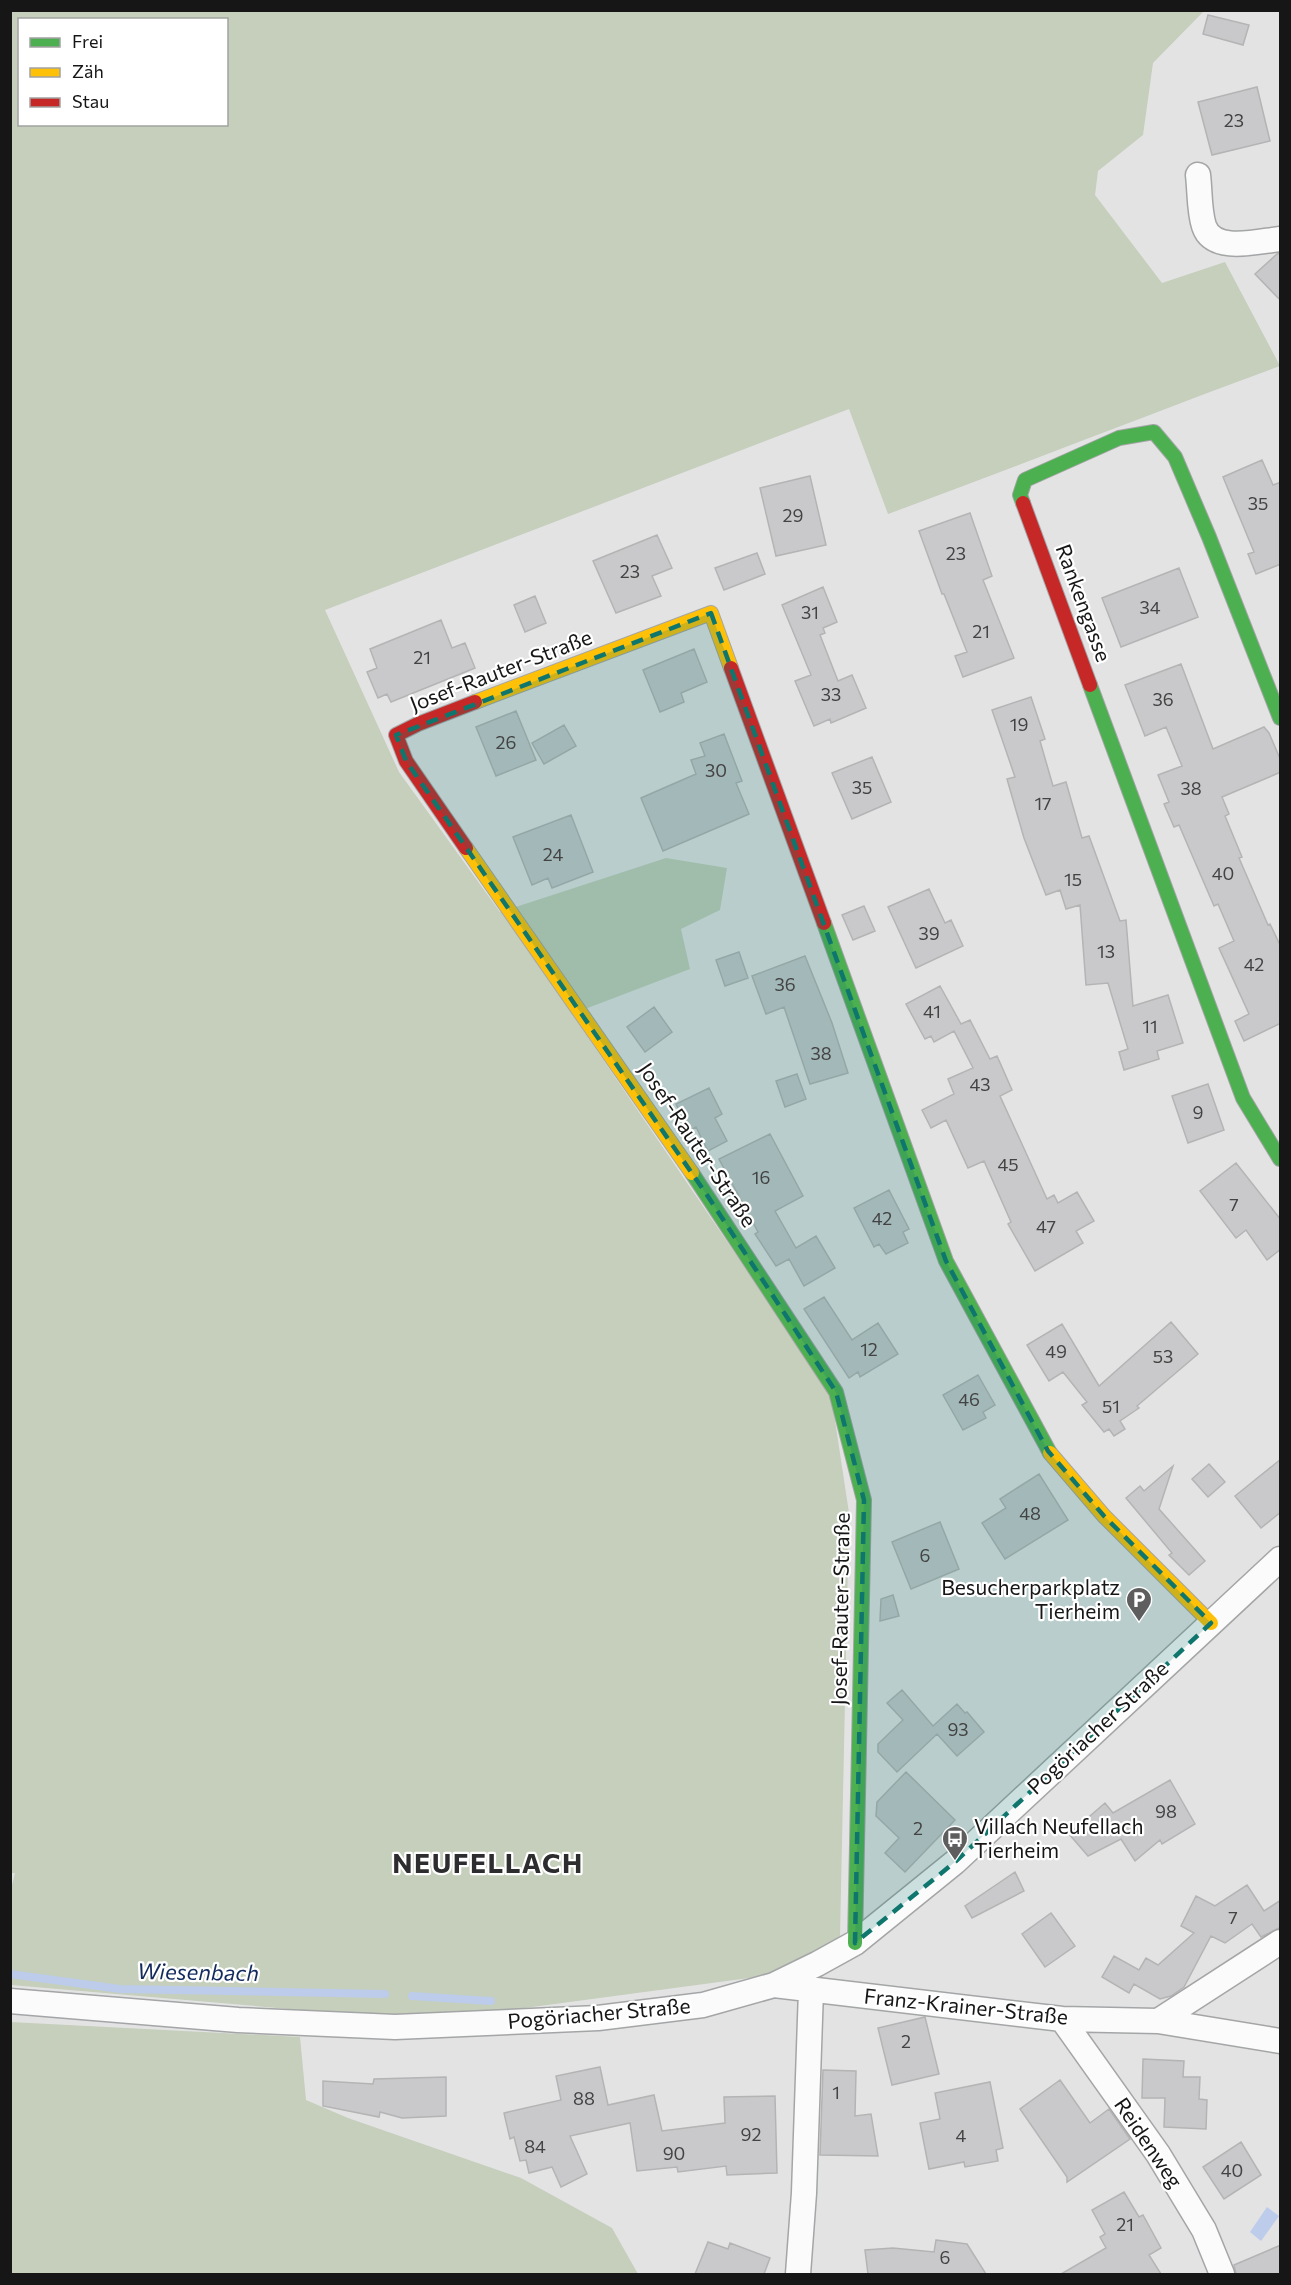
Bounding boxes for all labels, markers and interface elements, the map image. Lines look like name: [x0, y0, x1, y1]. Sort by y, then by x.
legend: [18, 18, 228, 126]
text: Frei: [72, 30, 103, 52]
text: Zäh: [72, 60, 104, 82]
text: Stau: [72, 90, 109, 112]
house number: 23: [1224, 109, 1244, 131]
house number: 35: [1248, 492, 1268, 514]
house number: 29: [783, 504, 803, 526]
street label: Rankengasse: [1052, 540, 1117, 665]
house number: 23: [946, 542, 966, 564]
house number: 23: [620, 560, 640, 582]
house number: 34: [1139, 596, 1161, 618]
house number: 31: [801, 601, 819, 623]
house number: 21: [972, 620, 990, 642]
street label: Josef-Rauter-Straße: [406, 623, 595, 716]
house number: 21: [413, 646, 431, 668]
house number: 33: [821, 683, 841, 705]
house number: 36: [1152, 688, 1174, 710]
house number: 19: [1010, 713, 1028, 735]
house number: 26: [496, 731, 516, 753]
house number: 30: [705, 759, 727, 781]
house number: 35: [852, 776, 872, 798]
house number: 38: [1180, 777, 1202, 799]
house number: 17: [1034, 792, 1052, 814]
house number: 24: [543, 843, 563, 865]
house number: 40: [1212, 862, 1234, 884]
house number: 15: [1064, 868, 1082, 890]
house number: 39: [918, 922, 940, 944]
house number: 13: [1097, 940, 1115, 962]
house number: 42: [1244, 953, 1264, 975]
house number: 36: [774, 973, 796, 995]
house number: 41: [923, 1000, 941, 1022]
house number: 11: [1142, 1015, 1158, 1037]
house number: 38: [810, 1042, 832, 1064]
street label: Josef-Rauter-Straße: [634, 1057, 763, 1231]
house number: 43: [969, 1073, 991, 1095]
house number: 9: [1193, 1101, 1203, 1123]
house number: 45: [997, 1153, 1019, 1175]
house number: 16: [752, 1166, 770, 1188]
house number: 7: [1229, 1193, 1239, 1215]
house number: 42: [872, 1207, 892, 1229]
house number: 47: [1036, 1215, 1056, 1237]
house number: 12: [860, 1338, 878, 1360]
house number: 49: [1045, 1340, 1067, 1362]
house number: 53: [1153, 1345, 1173, 1367]
house number: 46: [958, 1388, 980, 1410]
house number: 51: [1102, 1395, 1120, 1417]
house number: 48: [1019, 1502, 1041, 1524]
street label: Josef-Rauter-Straße: [825, 1512, 854, 1706]
house number: 6: [920, 1544, 930, 1566]
place label: Besucherparkplatz Tierheim: [941, 1574, 1120, 1623]
parking icon: Besucherparkplatz Tierheim: [1124, 1585, 1154, 1623]
street label: Pogöriacher Straße: [1021, 1655, 1173, 1799]
house number: 93: [947, 1718, 969, 1740]
house number: 98: [1155, 1800, 1177, 1822]
place label: Villach Neufellach Tierheim: [974, 1813, 1143, 1862]
house number: 2: [913, 1817, 923, 1839]
bus stop icon: Villach Neufellach Tierheim: [940, 1824, 970, 1862]
district label: NEUFELLACH: [392, 1846, 584, 1879]
house number: 7: [1228, 1906, 1238, 1928]
water label: Wiesenbach: [137, 1957, 259, 1986]
street label: Franz-Krainer-Straße: [863, 1982, 1069, 2029]
street label: Pogöriacher Straße: [506, 1992, 691, 2033]
house number: 2: [901, 2030, 911, 2052]
house number: 1: [832, 2081, 840, 2103]
house number: 88: [573, 2087, 595, 2109]
street label: Reidenweg: [1110, 2092, 1189, 2192]
house number: 92: [741, 2123, 761, 2145]
house number: 4: [956, 2124, 967, 2146]
house number: 84: [524, 2135, 546, 2157]
house number: 90: [663, 2142, 685, 2164]
house number: 40: [1221, 2159, 1243, 2181]
house number: 21: [1116, 2213, 1134, 2235]
house number: 6: [940, 2246, 950, 2268]

